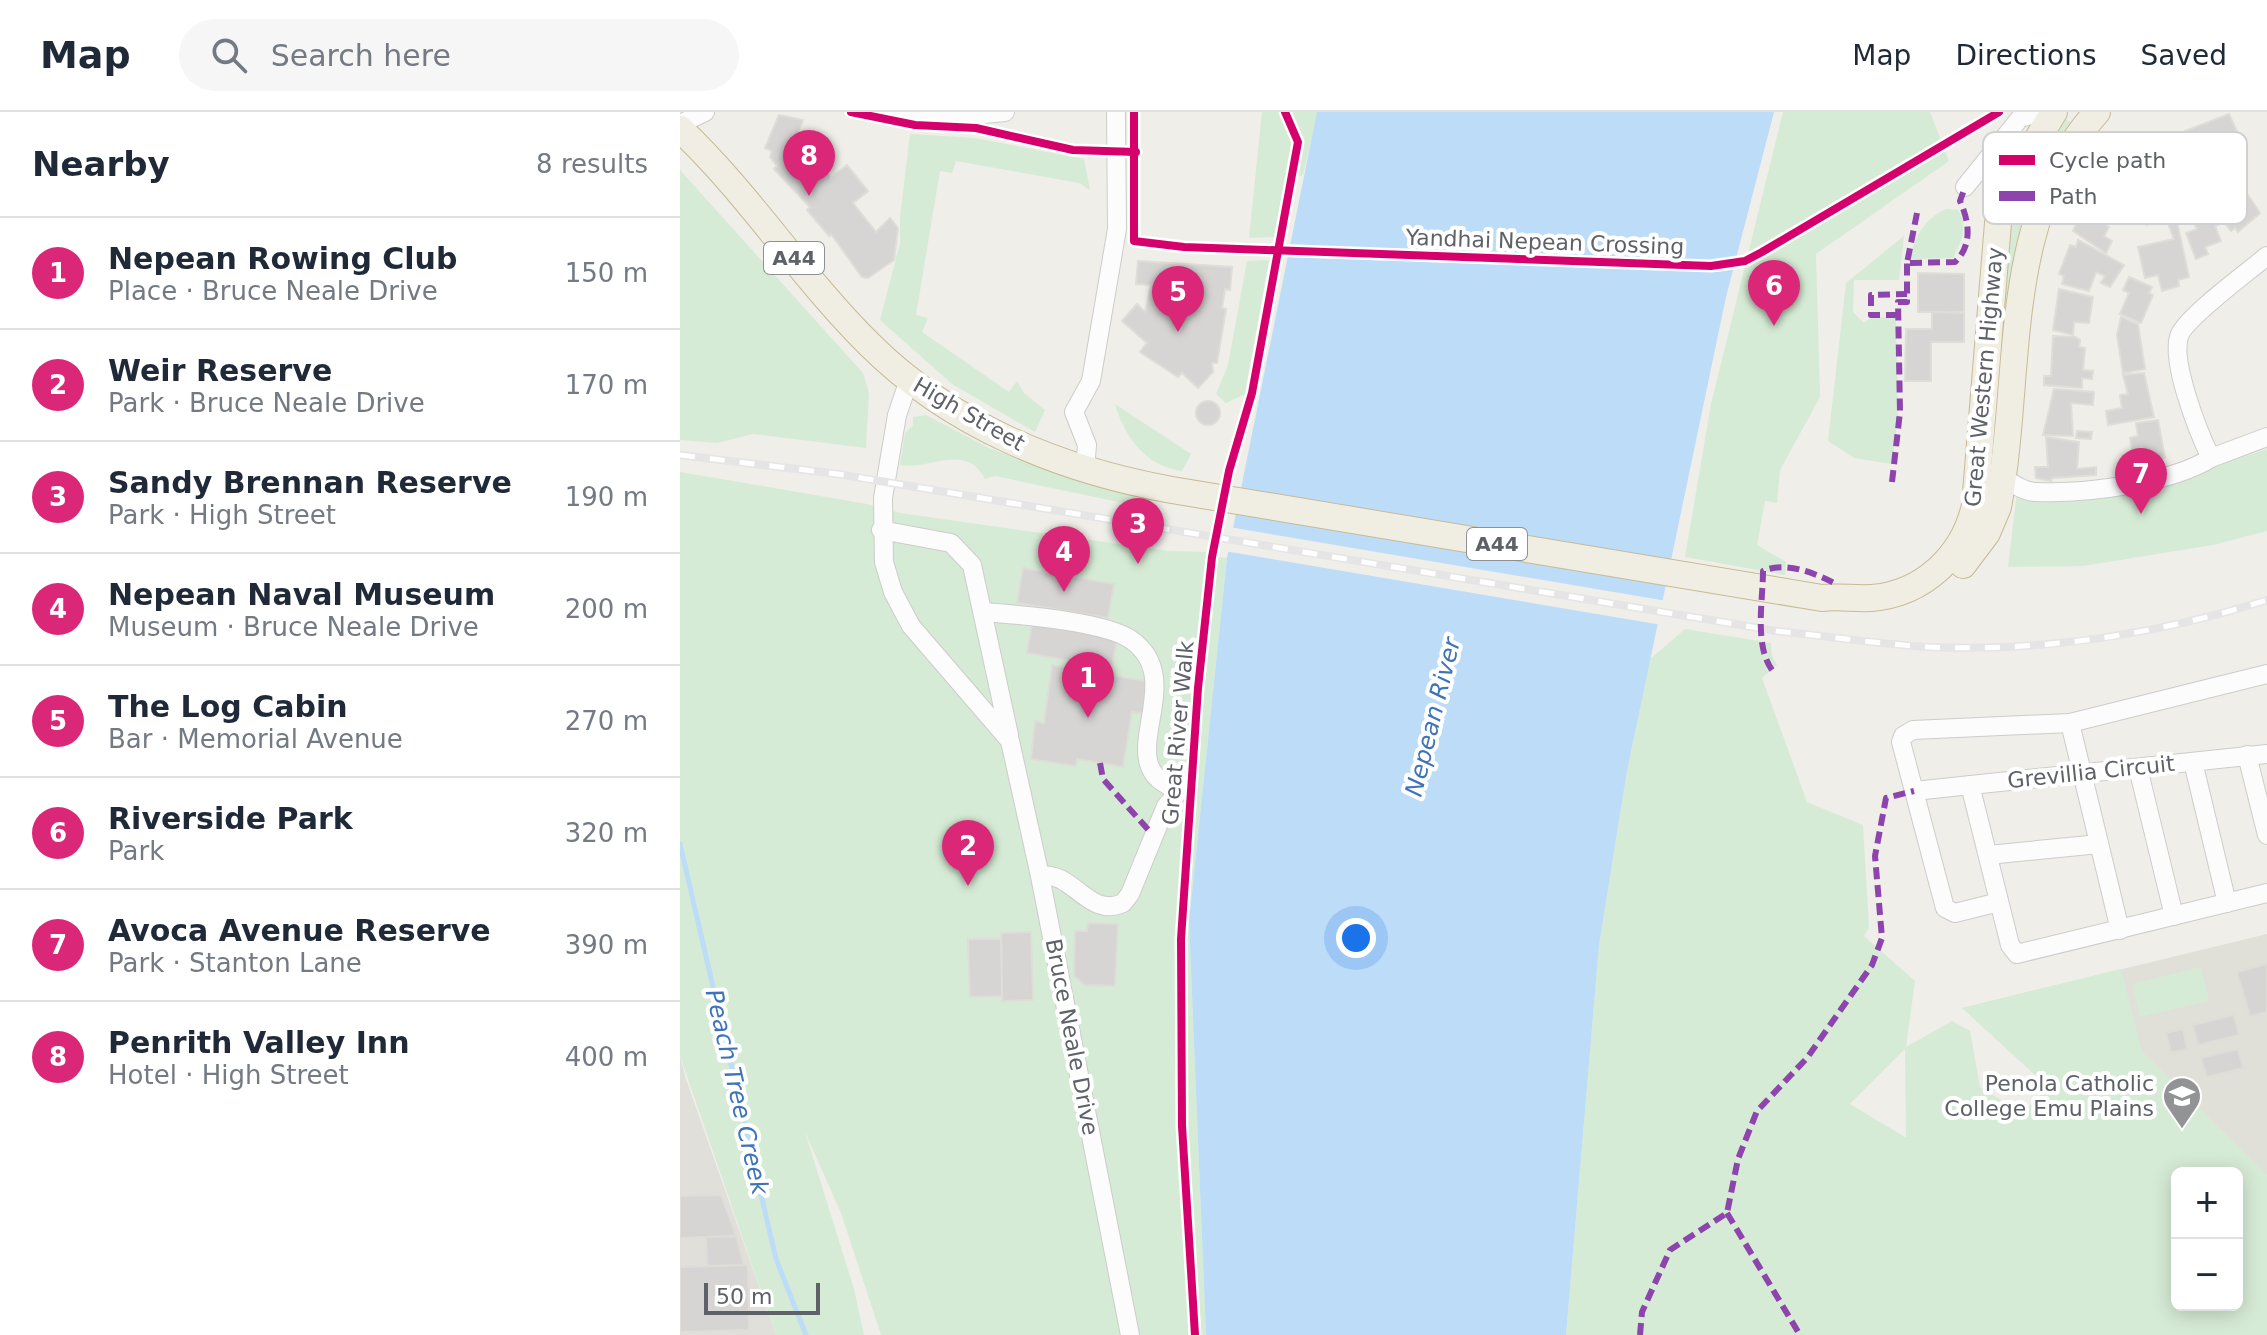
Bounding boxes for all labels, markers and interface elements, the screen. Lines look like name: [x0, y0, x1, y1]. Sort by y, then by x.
search box: [179, 19, 739, 91]
text: Map: [40, 33, 131, 77]
icon: search: [207, 33, 251, 77]
text: Search here: [271, 38, 451, 73]
text: Map: [1852, 39, 1911, 72]
text: Directions: [1955, 39, 2096, 72]
text: Saved: [2140, 39, 2227, 72]
pin: 8: [783, 130, 835, 196]
legend: [1983, 132, 2247, 224]
text: Nearby: [32, 144, 170, 184]
text: Cycle path: [2049, 148, 2166, 173]
text: 8 results: [536, 149, 648, 179]
text: Path: [2049, 184, 2097, 209]
street label: Yandhai Nepean Crossing: [1404, 225, 1685, 259]
text: Nepean Rowing Club: [108, 241, 457, 276]
road number: A44: [764, 242, 824, 274]
street label: Great Western Highway: [1960, 246, 2008, 508]
text: 1: [49, 258, 67, 288]
text: 150 m: [565, 258, 648, 288]
pin: 6: [1748, 260, 1800, 326]
pin: 5: [1152, 266, 1204, 332]
text: Place · Bruce Neale Drive: [108, 276, 438, 306]
text: Weir Reserve: [108, 353, 332, 388]
text: 2: [49, 370, 67, 400]
text: 170 m: [565, 370, 648, 400]
street label: High Street: [909, 372, 1029, 456]
text: Park · Bruce Neale Drive: [108, 388, 425, 418]
pin: 7: [2115, 448, 2167, 514]
text: Sandy Brennan Reserve: [108, 465, 512, 500]
text: 3: [49, 482, 67, 512]
text: 190 m: [565, 482, 648, 512]
pin: 3: [1112, 498, 1164, 564]
text: Park · High Street: [108, 500, 336, 530]
pin: 4: [1038, 526, 1090, 592]
road number: A44: [1467, 528, 1527, 560]
text: Nepean Naval Museum: [108, 577, 495, 612]
text: 4: [49, 594, 67, 624]
text: 200 m: [565, 594, 648, 624]
text: Museum · Bruce Neale Drive: [108, 612, 479, 642]
water label: Nepean River: [1400, 633, 1467, 799]
street label: Great River Walk: [1157, 640, 1199, 826]
pin: 1: [1062, 652, 1114, 718]
text: The Log Cabin: [108, 689, 348, 724]
text: 5: [49, 706, 67, 736]
text: 270 m: [565, 706, 648, 736]
text: Bar · Memorial Avenue: [108, 724, 403, 754]
street label: Grevillia Circuit: [2006, 751, 2176, 793]
text: Riverside Park: [108, 801, 353, 836]
text: 6: [49, 818, 67, 848]
text: 320 m: [565, 818, 648, 848]
pin: 2: [942, 820, 994, 886]
text: Park: [108, 836, 164, 866]
text: Avoca Avenue Reserve: [108, 913, 491, 948]
your location: [1336, 918, 1376, 958]
text: 7: [49, 930, 67, 960]
text: 390 m: [565, 930, 648, 960]
street label: Bruce Neale Drive: [1041, 937, 1103, 1137]
text: Park · Stanton Lane: [108, 948, 362, 978]
water label: Peach Tree Creek: [700, 987, 774, 1198]
text: Penrith Valley Inn: [108, 1025, 410, 1060]
text: 8: [49, 1042, 67, 1072]
text: 400 m: [565, 1042, 648, 1072]
text: Hotel · High Street: [108, 1060, 349, 1090]
place label: Penola Catholic College Emu Plains: [1944, 1071, 2154, 1121]
school or university icon: Penola Catholic College Emu Plains: [2161, 1075, 2203, 1130]
map controls: [2171, 1167, 2243, 1311]
button: +: [2171, 1167, 2243, 1239]
button: −: [2171, 1239, 2243, 1311]
scale bar: [704, 1279, 820, 1315]
text: 50 m: [716, 1284, 772, 1309]

